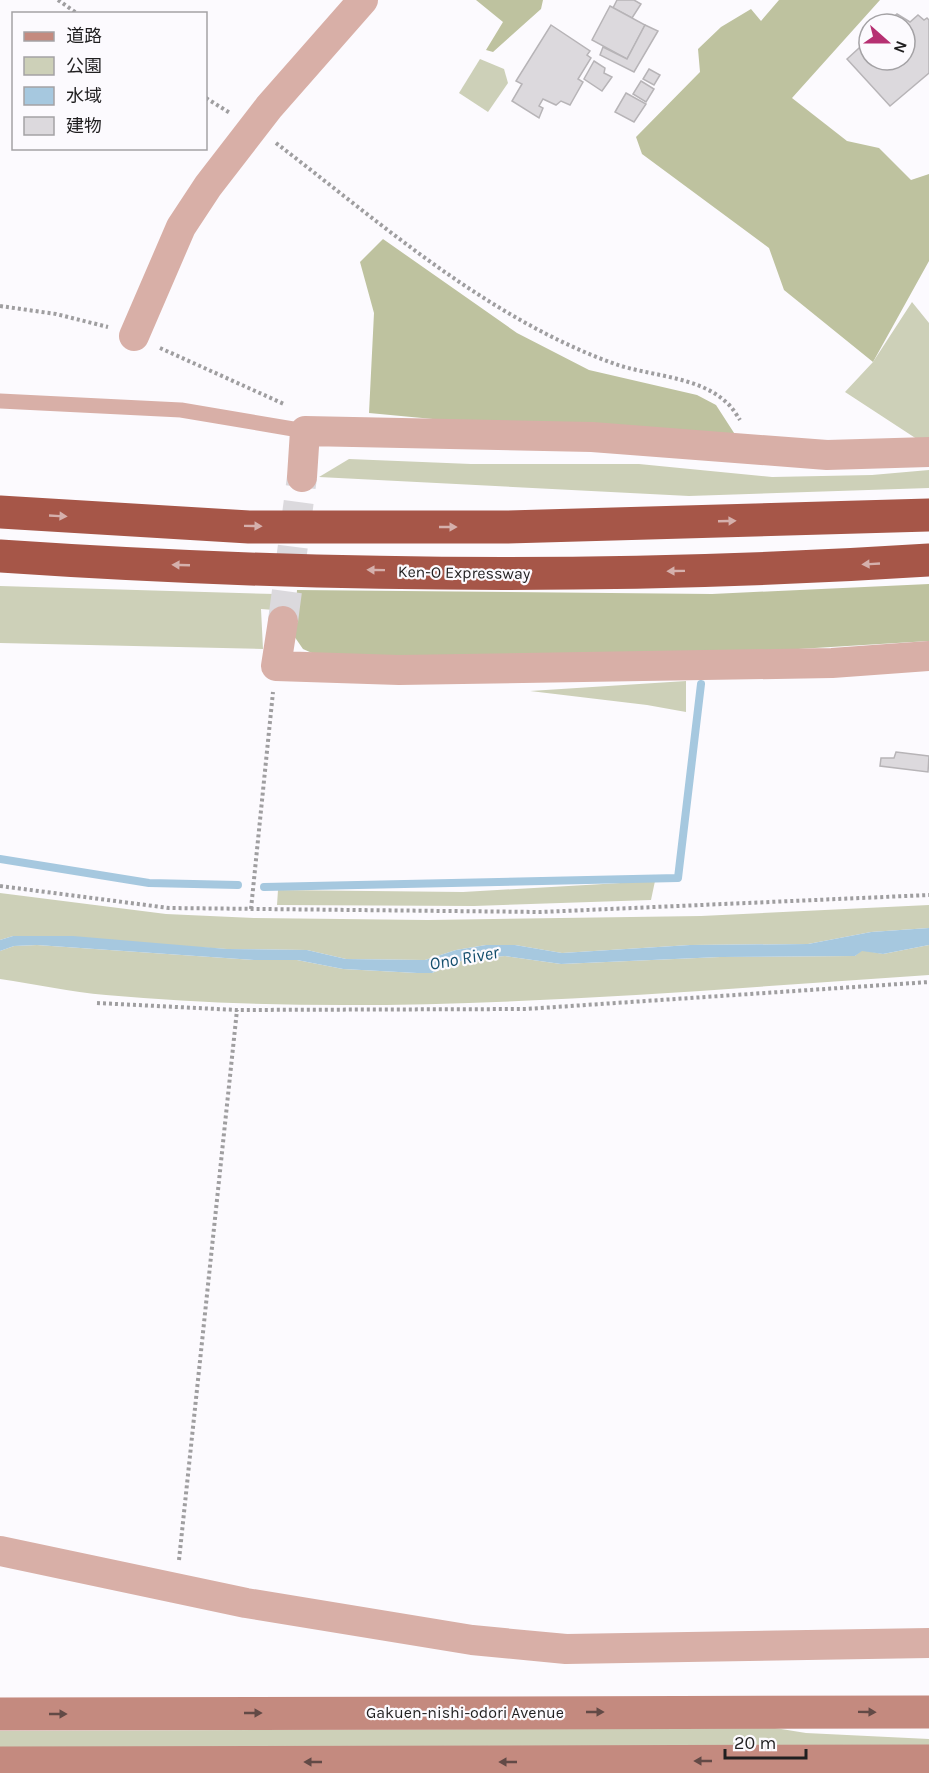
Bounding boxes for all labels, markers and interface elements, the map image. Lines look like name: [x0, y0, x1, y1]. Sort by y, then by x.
legend: [12, 12, 207, 150]
north arrow: [857, 12, 917, 72]
text: 道路: [66, 25, 102, 47]
text: N: [890, 38, 911, 56]
text: 公園: [66, 55, 102, 77]
text: 水域: [66, 85, 102, 107]
text: 建物: [66, 115, 102, 137]
one-way arrow: [49, 511, 68, 520]
one-way arrow: [718, 517, 737, 526]
one-way arrow: [244, 522, 263, 531]
one-way arrow: [439, 522, 458, 532]
one-way arrow: [861, 559, 880, 568]
one-way arrow: [171, 560, 190, 569]
street label: Ken-O Expressway: [398, 562, 531, 583]
one-way arrow: [366, 566, 385, 575]
one-way arrow: [666, 566, 685, 576]
water label: Ono River: [427, 941, 501, 975]
street label: Gakuen-nishi-odori Avenue: [366, 1703, 564, 1722]
one-way arrow: [586, 1707, 605, 1717]
one-way arrow: [857, 1707, 876, 1716]
one-way arrow: [244, 1708, 263, 1718]
one-way arrow: [49, 1709, 68, 1719]
scale bar: [725, 1722, 806, 1760]
text: 20 m: [734, 1732, 776, 1754]
one-way arrow: [693, 1756, 712, 1766]
one-way arrow: [303, 1757, 322, 1767]
one-way arrow: [498, 1757, 517, 1767]

